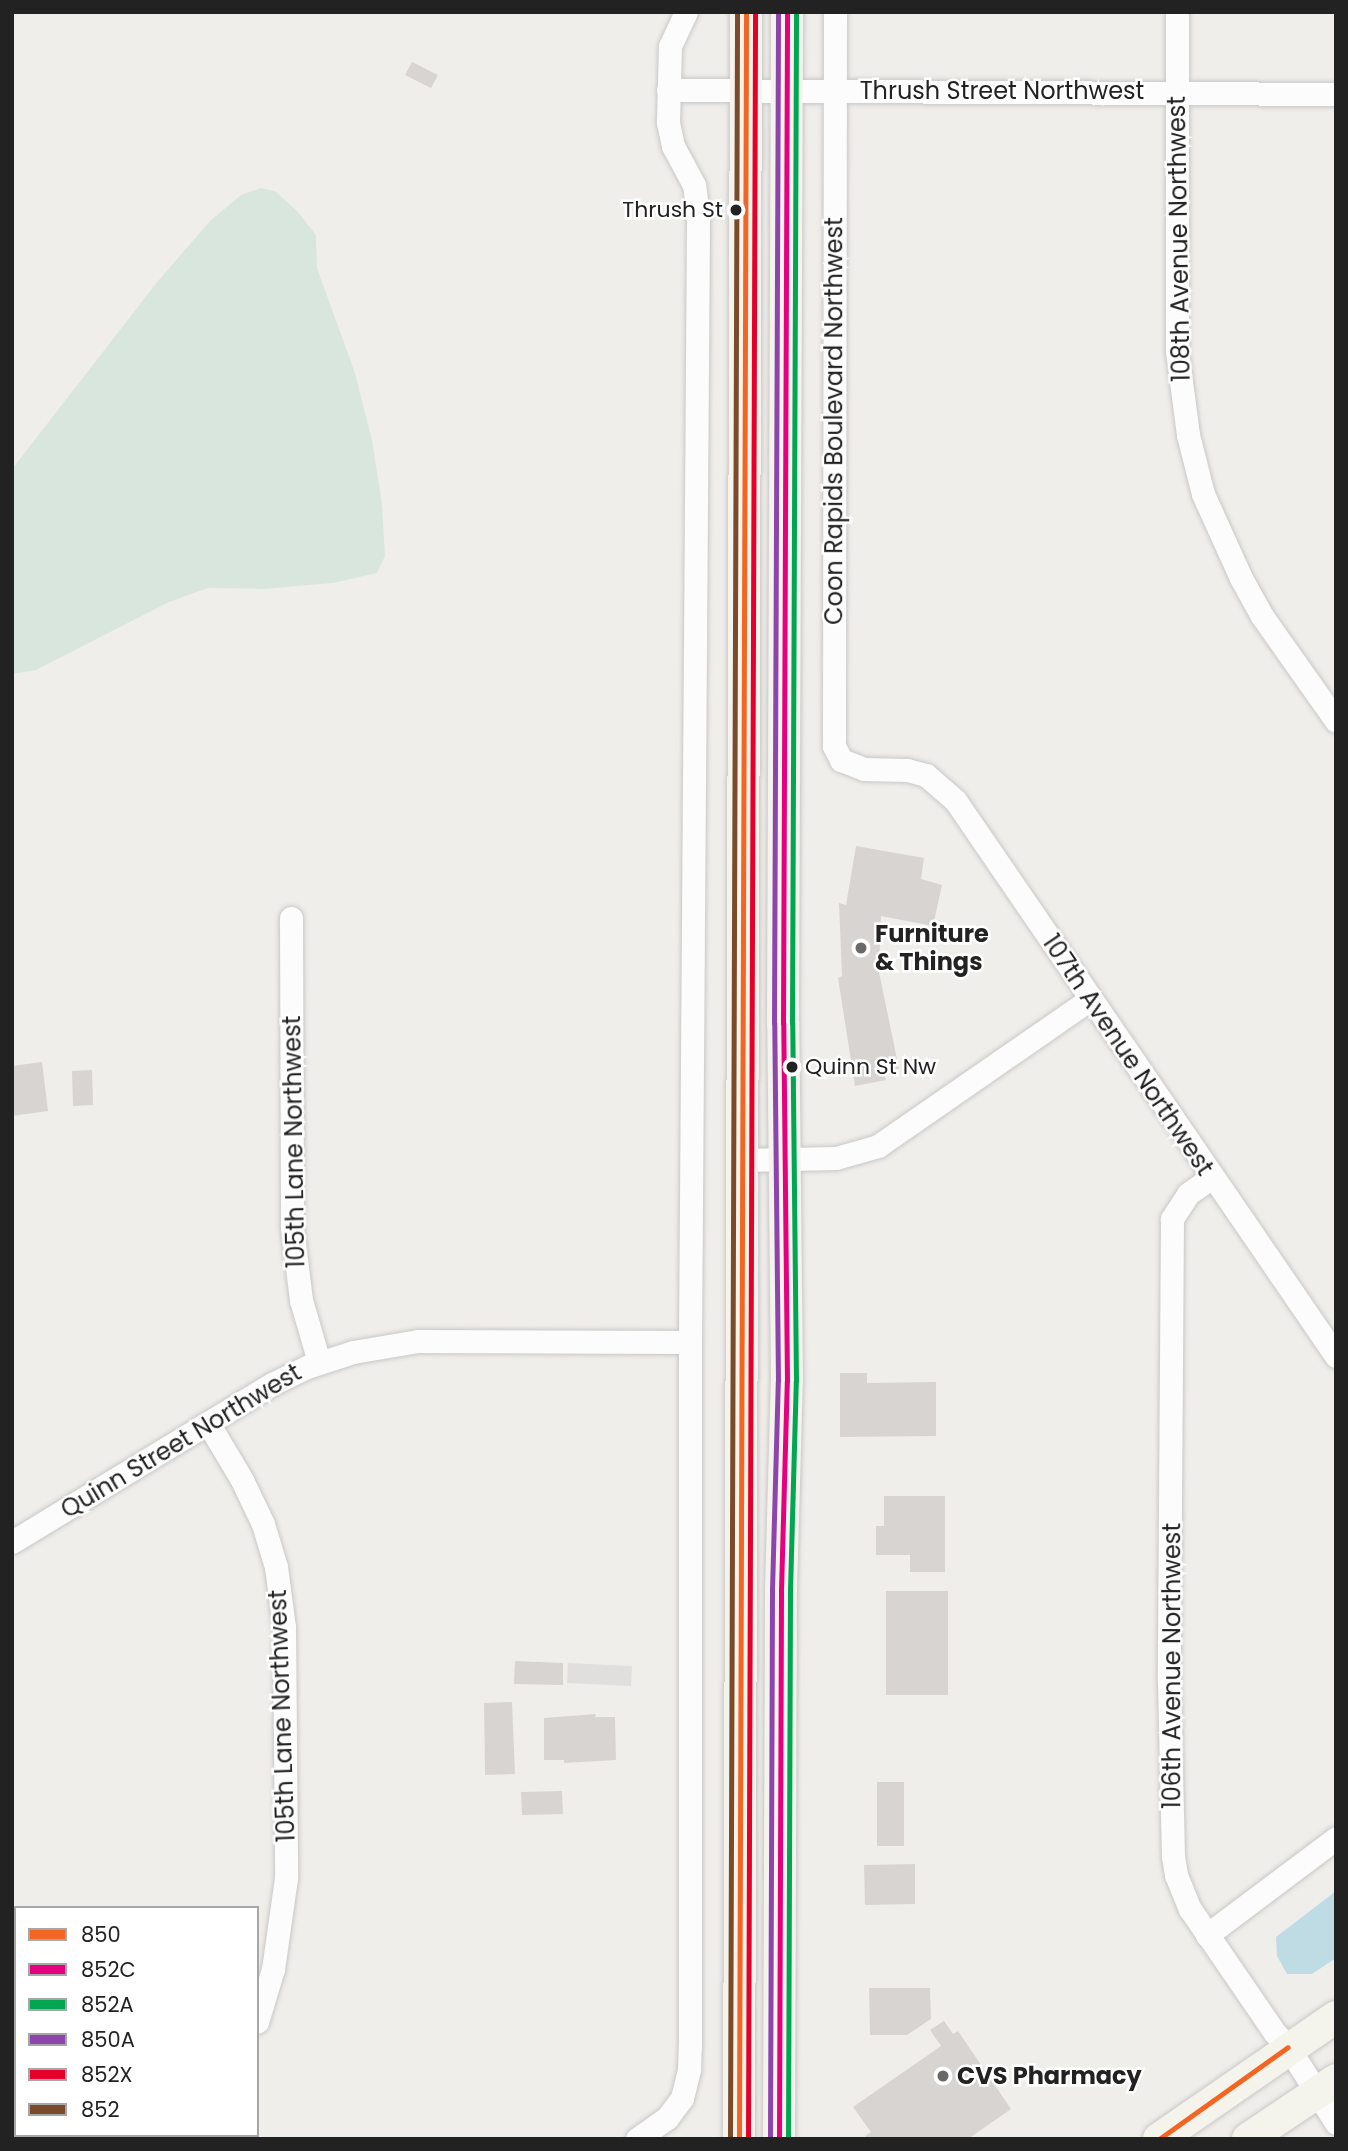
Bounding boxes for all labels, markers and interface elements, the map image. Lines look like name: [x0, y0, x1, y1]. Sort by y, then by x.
street label: Thrush Street Northwest: [860, 77, 1144, 105]
street label: 108th Avenue Northwest: [1162, 96, 1196, 382]
place label: Thrush St: [622, 197, 723, 223]
marker: Thrush St: [729, 203, 743, 217]
street label: Coon Rapids Boulevard Northwest: [820, 217, 848, 625]
place label: Furniture & Things: [875, 920, 989, 976]
street label: 107th Avenue Northwest: [1037, 929, 1219, 1181]
marker: Furniture & Things: [853, 940, 869, 956]
street label: 105th Lane Northwest: [277, 1015, 311, 1269]
place label: Quinn St Nw: [805, 1054, 936, 1080]
marker: Quinn St Nw: [785, 1060, 799, 1074]
street label: Quinn Street Northwest: [56, 1358, 306, 1524]
street label: 106th Avenue Northwest: [1158, 1523, 1186, 1809]
street label: 105th Lane Northwest: [263, 1589, 301, 1843]
legend: [14, 1906, 259, 2137]
text: 850: [81, 1920, 121, 1949]
text: 852C: [81, 1955, 136, 1984]
text: 852A: [81, 1990, 134, 2019]
text: 850A: [81, 2025, 135, 2054]
text: 852X: [81, 2060, 133, 2089]
place label: CVS Pharmacy: [957, 2062, 1142, 2090]
marker: CVS Pharmacy: [935, 2068, 951, 2084]
text: 852: [81, 2095, 120, 2124]

